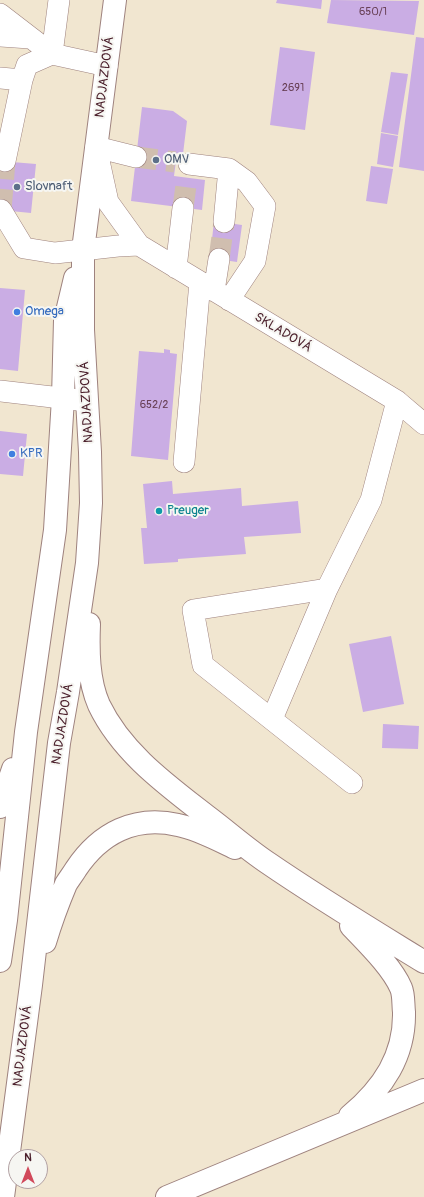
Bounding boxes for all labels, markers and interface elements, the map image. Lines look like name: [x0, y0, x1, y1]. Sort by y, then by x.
house number: 650/1: [359, 5, 387, 19]
street label: NADJAZDOVÁ: [92, 35, 118, 119]
house number: 2691: [282, 81, 304, 95]
place label: OMV: [164, 152, 189, 168]
marker: OMV: [151, 155, 161, 165]
place label: Slovnaft: [25, 179, 72, 195]
marker: Slovnaft: [12, 182, 22, 192]
place label: Omega: [25, 304, 64, 320]
marker: Omega: [12, 307, 22, 317]
street label: SKLADOVÁ: [251, 310, 315, 356]
street label: NADJAZDOVÁ: [77, 361, 97, 443]
house number: 652/2: [140, 398, 168, 412]
place label: KPR: [20, 446, 43, 462]
marker: KPR: [7, 449, 17, 459]
place label: Preuger: [167, 503, 209, 519]
marker: Preuger: [154, 506, 164, 516]
street label: NADJAZDOVÁ: [49, 682, 77, 766]
street label: NADJAZDOVÁ: [10, 1004, 36, 1088]
north arrow: [8, 1149, 48, 1189]
text: N: [24, 1151, 32, 1164]

